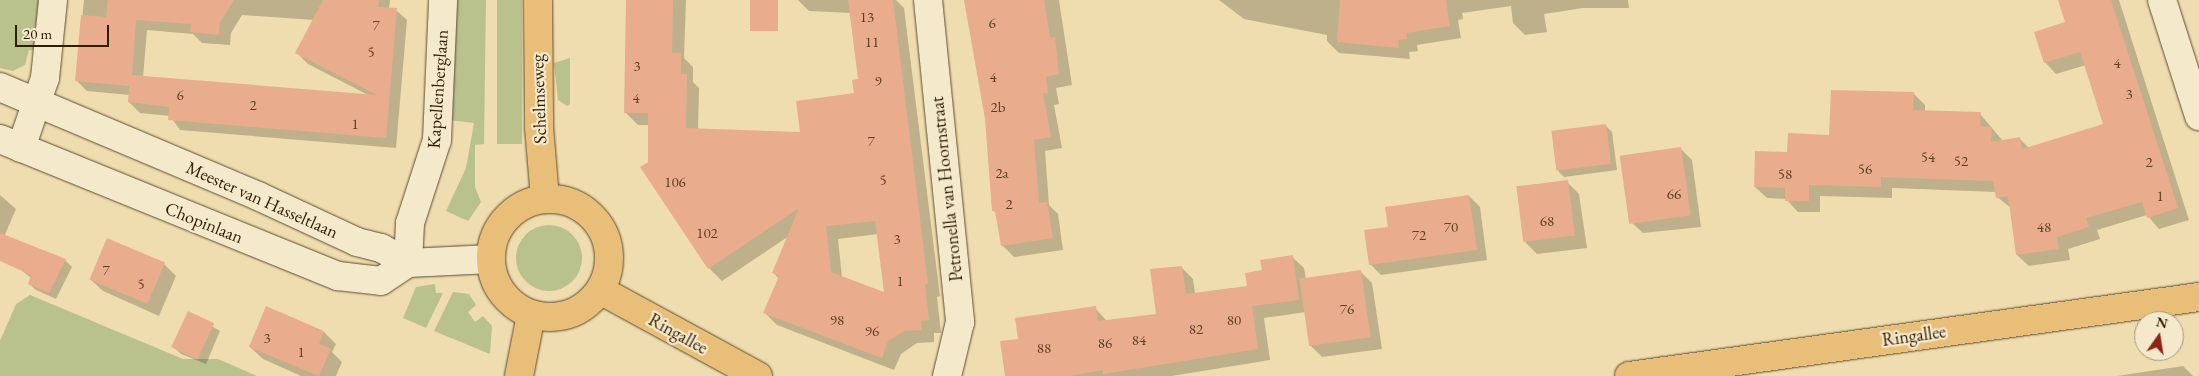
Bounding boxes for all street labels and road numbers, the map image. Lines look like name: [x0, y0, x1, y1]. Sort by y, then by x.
street label: Kapellenberglaan: [423, 29, 453, 149]
street label: Schelmseweg: [527, 54, 551, 144]
street label: Petronella van Hoornstraat: [927, 95, 967, 283]
street label: Meester van Hasseltlaan: [183, 157, 341, 243]
street label: Chopinlaan: [162, 198, 246, 248]
street label: Ringallee: [645, 309, 711, 359]
street label: Ringallee: [1881, 321, 1947, 351]

